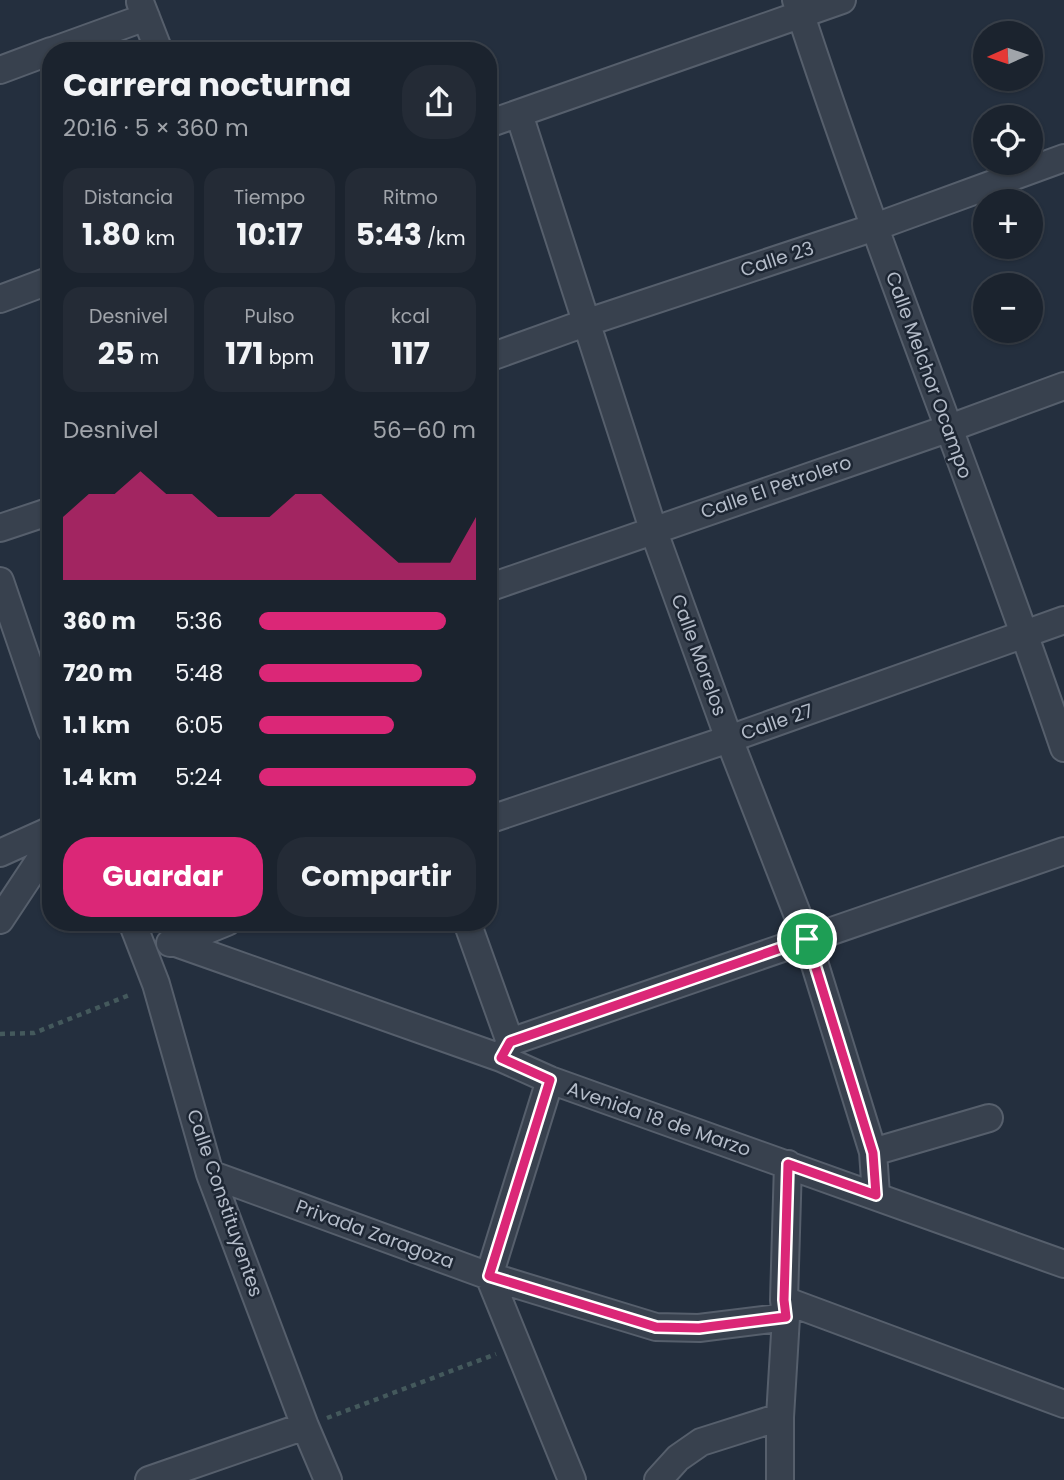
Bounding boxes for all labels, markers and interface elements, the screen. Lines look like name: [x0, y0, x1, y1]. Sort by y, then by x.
north arrow: [973, 21, 1043, 91]
map controls: [973, 21, 1043, 343]
text: Carrera nocturna: [63, 62, 351, 107]
button: share: [402, 65, 476, 139]
button: locate: [973, 105, 1043, 175]
text: 20:16 · 5 × 360 m: [63, 112, 249, 144]
text: Distancia: [84, 184, 173, 211]
text: Tiempo: [234, 184, 305, 211]
text: Ritmo: [383, 184, 438, 211]
button: +: [973, 189, 1043, 259]
text: 1.80: [82, 213, 141, 256]
text: 10:17: [236, 213, 303, 256]
text: 5:43: [356, 213, 422, 256]
text: km: [141, 225, 175, 252]
text: /km: [422, 225, 465, 252]
street label: Calle 23: [737, 234, 817, 284]
street label: Calle Melchor Ocampo: [879, 268, 979, 482]
button: −: [973, 273, 1043, 343]
text: Desnivel: [89, 303, 168, 330]
text: Pulso: [245, 303, 294, 330]
text: kcal: [391, 303, 430, 330]
text: 25: [98, 332, 134, 375]
text: 171: [225, 332, 264, 375]
text: 117: [391, 332, 430, 375]
text: m: [134, 344, 159, 371]
text: bpm: [264, 344, 314, 371]
text: Desnivel: [63, 414, 159, 446]
text: 56–60 m: [373, 414, 476, 446]
street label: Calle El Petrolero: [697, 449, 855, 525]
street label: Calle Morelos: [664, 590, 734, 720]
text: 360 m: [63, 605, 136, 637]
text: 5:36: [175, 605, 223, 637]
text: 720 m: [63, 657, 133, 689]
text: 5:48: [175, 657, 223, 689]
street label: Calle 27: [737, 697, 817, 747]
text: 1.1 km: [63, 709, 130, 741]
text: 6:05: [175, 709, 223, 741]
text: 1.4 km: [63, 761, 137, 793]
text: 5:24: [175, 761, 222, 793]
button: Guardar: [63, 837, 263, 917]
button: Compartir: [277, 837, 476, 917]
pin: [777, 909, 837, 969]
icon: arrive: [788, 920, 826, 958]
street label: Avenida 18 de Marzo: [563, 1075, 755, 1163]
street label: Calle Constituyentes: [180, 1106, 270, 1300]
street label: Privada Zaragoza: [292, 1193, 458, 1275]

